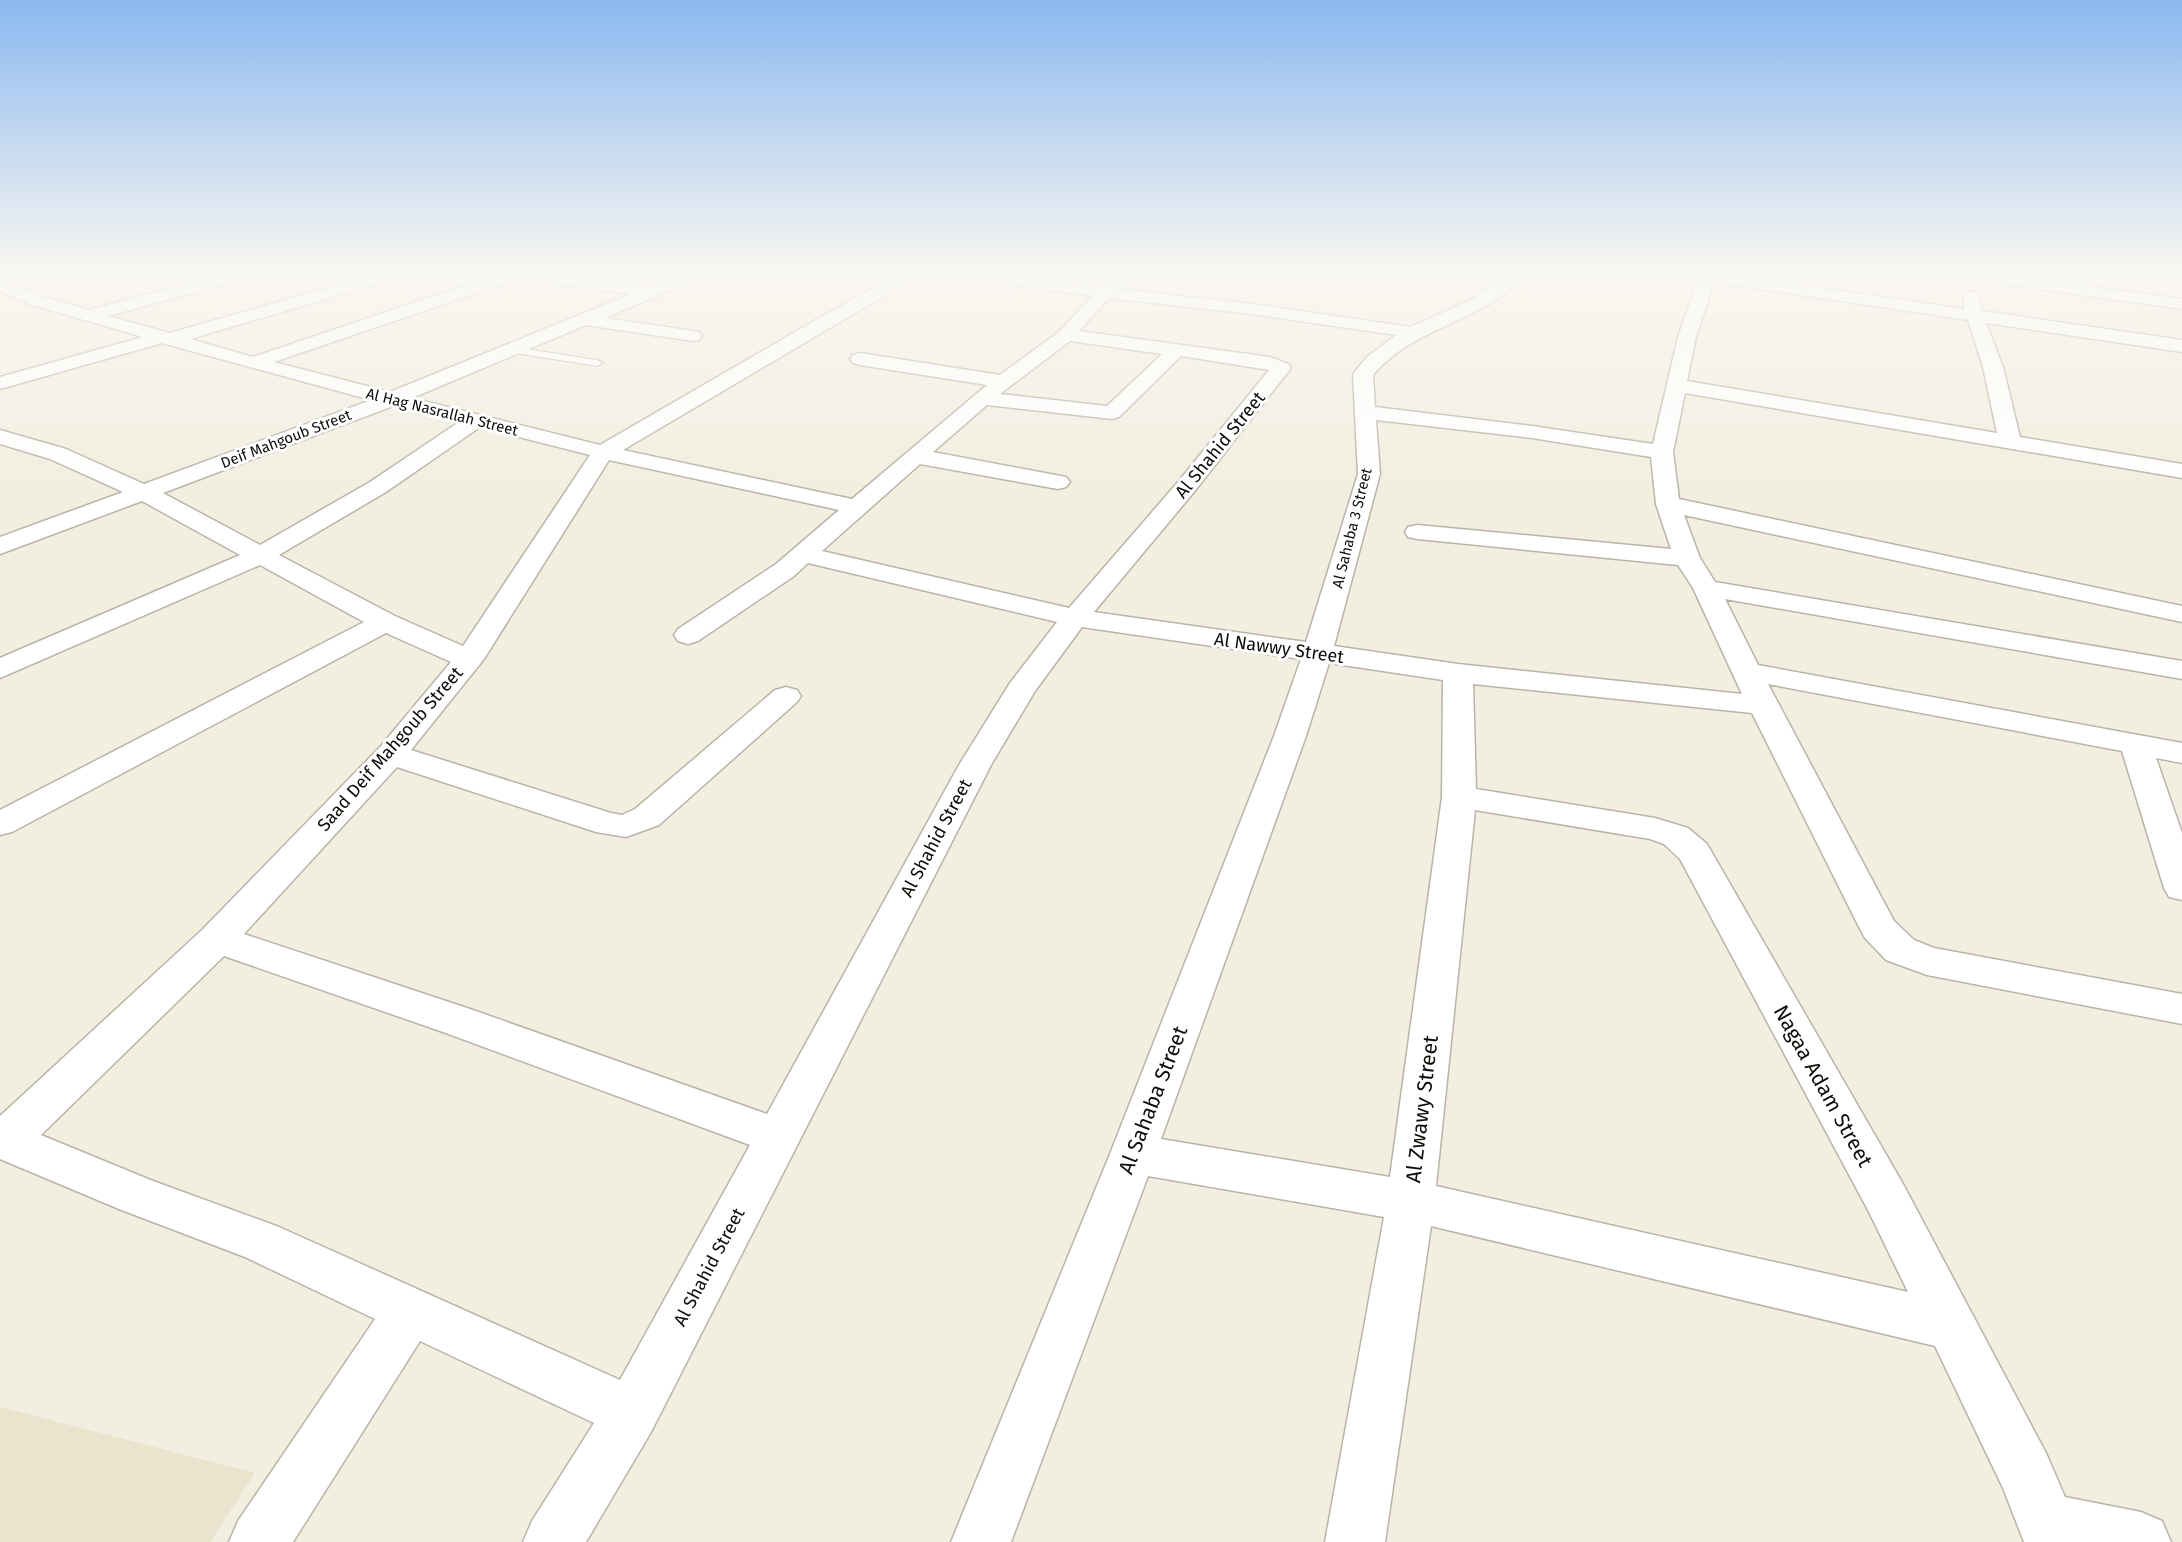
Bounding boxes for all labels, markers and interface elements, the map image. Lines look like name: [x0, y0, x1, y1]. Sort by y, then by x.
street label: Al Hag Nasrallah Street: [364, 384, 520, 440]
street label: Al Shahid Street: [1170, 387, 1270, 503]
street label: Deif Mahgoub Street: [218, 406, 354, 472]
street label: Al Sahaba 3 Street: [1328, 465, 1376, 590]
street label: Al Nawwy Street: [1213, 628, 1346, 668]
street label: Saad Deif Mahgoub Street: [313, 662, 468, 836]
street label: Al Shahid Street: [896, 775, 977, 901]
street label: Nagaa Adam Street: [1768, 1001, 1878, 1172]
street label: Al Sahaba Street: [1113, 1022, 1193, 1178]
street label: Al Zwawy Street: [1400, 1033, 1444, 1184]
street label: Al Shahid Street: [669, 1204, 750, 1330]

